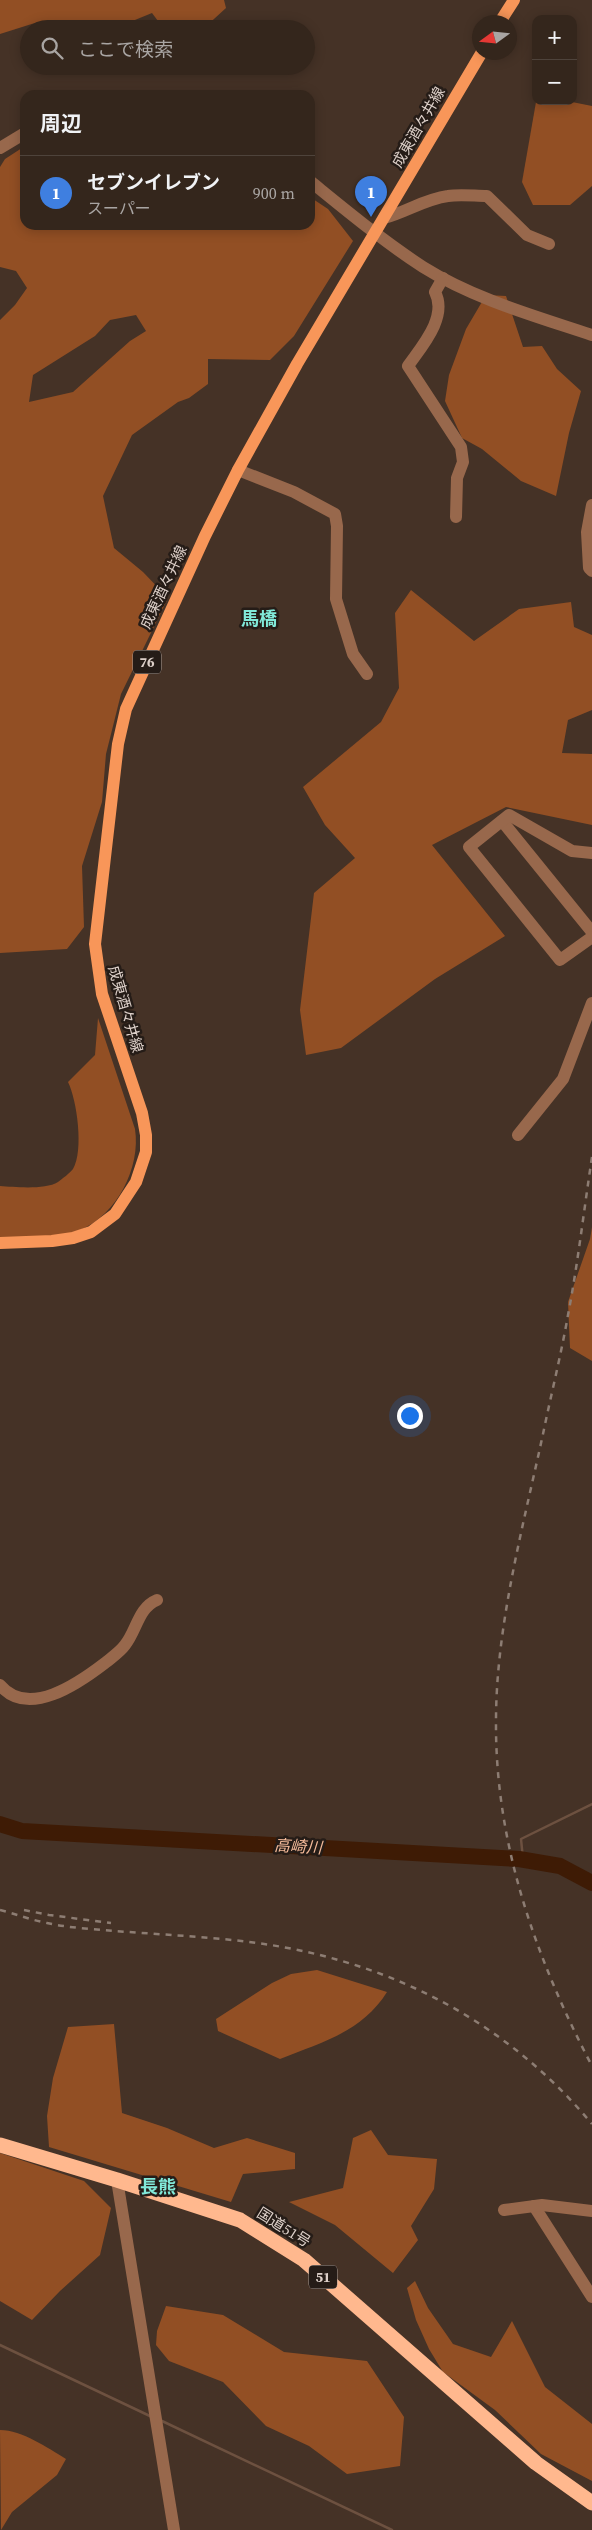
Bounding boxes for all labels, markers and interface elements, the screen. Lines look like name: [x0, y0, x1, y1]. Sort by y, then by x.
north arrow: [472, 15, 517, 60]
map controls: [532, 15, 577, 105]
button: +: [532, 15, 577, 60]
search box: [20, 20, 315, 75]
icon: search: [38, 34, 66, 62]
text: ここで検索: [78, 36, 173, 62]
button: −: [532, 60, 577, 105]
street label: 成東酒々井線: [386, 83, 450, 171]
text: 周辺: [40, 109, 82, 138]
text: セブンイレブン: [87, 169, 220, 195]
pin: 1: [355, 176, 387, 217]
text: 1: [52, 182, 60, 204]
text: 900 m: [253, 182, 295, 204]
text: スーパー: [87, 197, 151, 219]
street label: 成東酒々井線: [134, 542, 192, 632]
district label: 馬橋: [241, 606, 277, 631]
road number: 76: [133, 650, 161, 674]
street label: 成東酒々井線: [104, 963, 148, 1055]
your location: [397, 1403, 423, 1429]
water label: 高崎川: [273, 1834, 325, 1858]
district label: 長熊: [140, 2174, 176, 2199]
street label: 国道51号: [253, 2202, 315, 2252]
road number: 51: [309, 2266, 337, 2288]

